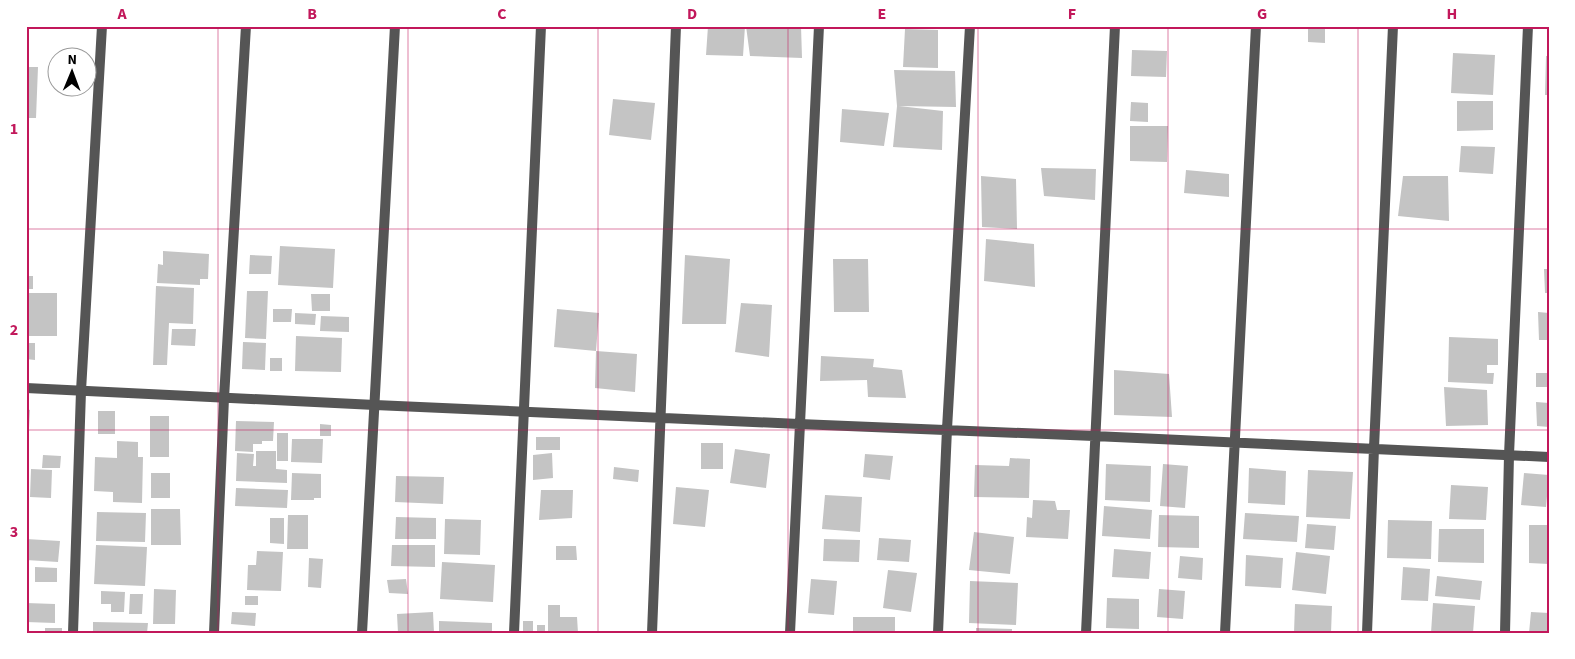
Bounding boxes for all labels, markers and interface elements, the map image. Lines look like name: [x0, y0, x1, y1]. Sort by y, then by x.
text: A: [116, 3, 127, 25]
text: B: [307, 3, 317, 25]
text: C: [497, 3, 507, 25]
text: D: [687, 3, 697, 25]
text: E: [878, 3, 886, 25]
text: F: [1068, 3, 1076, 25]
text: G: [1257, 3, 1267, 25]
text: H: [1447, 3, 1457, 25]
north arrow: [48, 48, 98, 98]
text: N: [67, 50, 77, 70]
text: 1: [10, 118, 18, 140]
text: 2: [10, 319, 18, 341]
text: 3: [10, 521, 18, 543]

